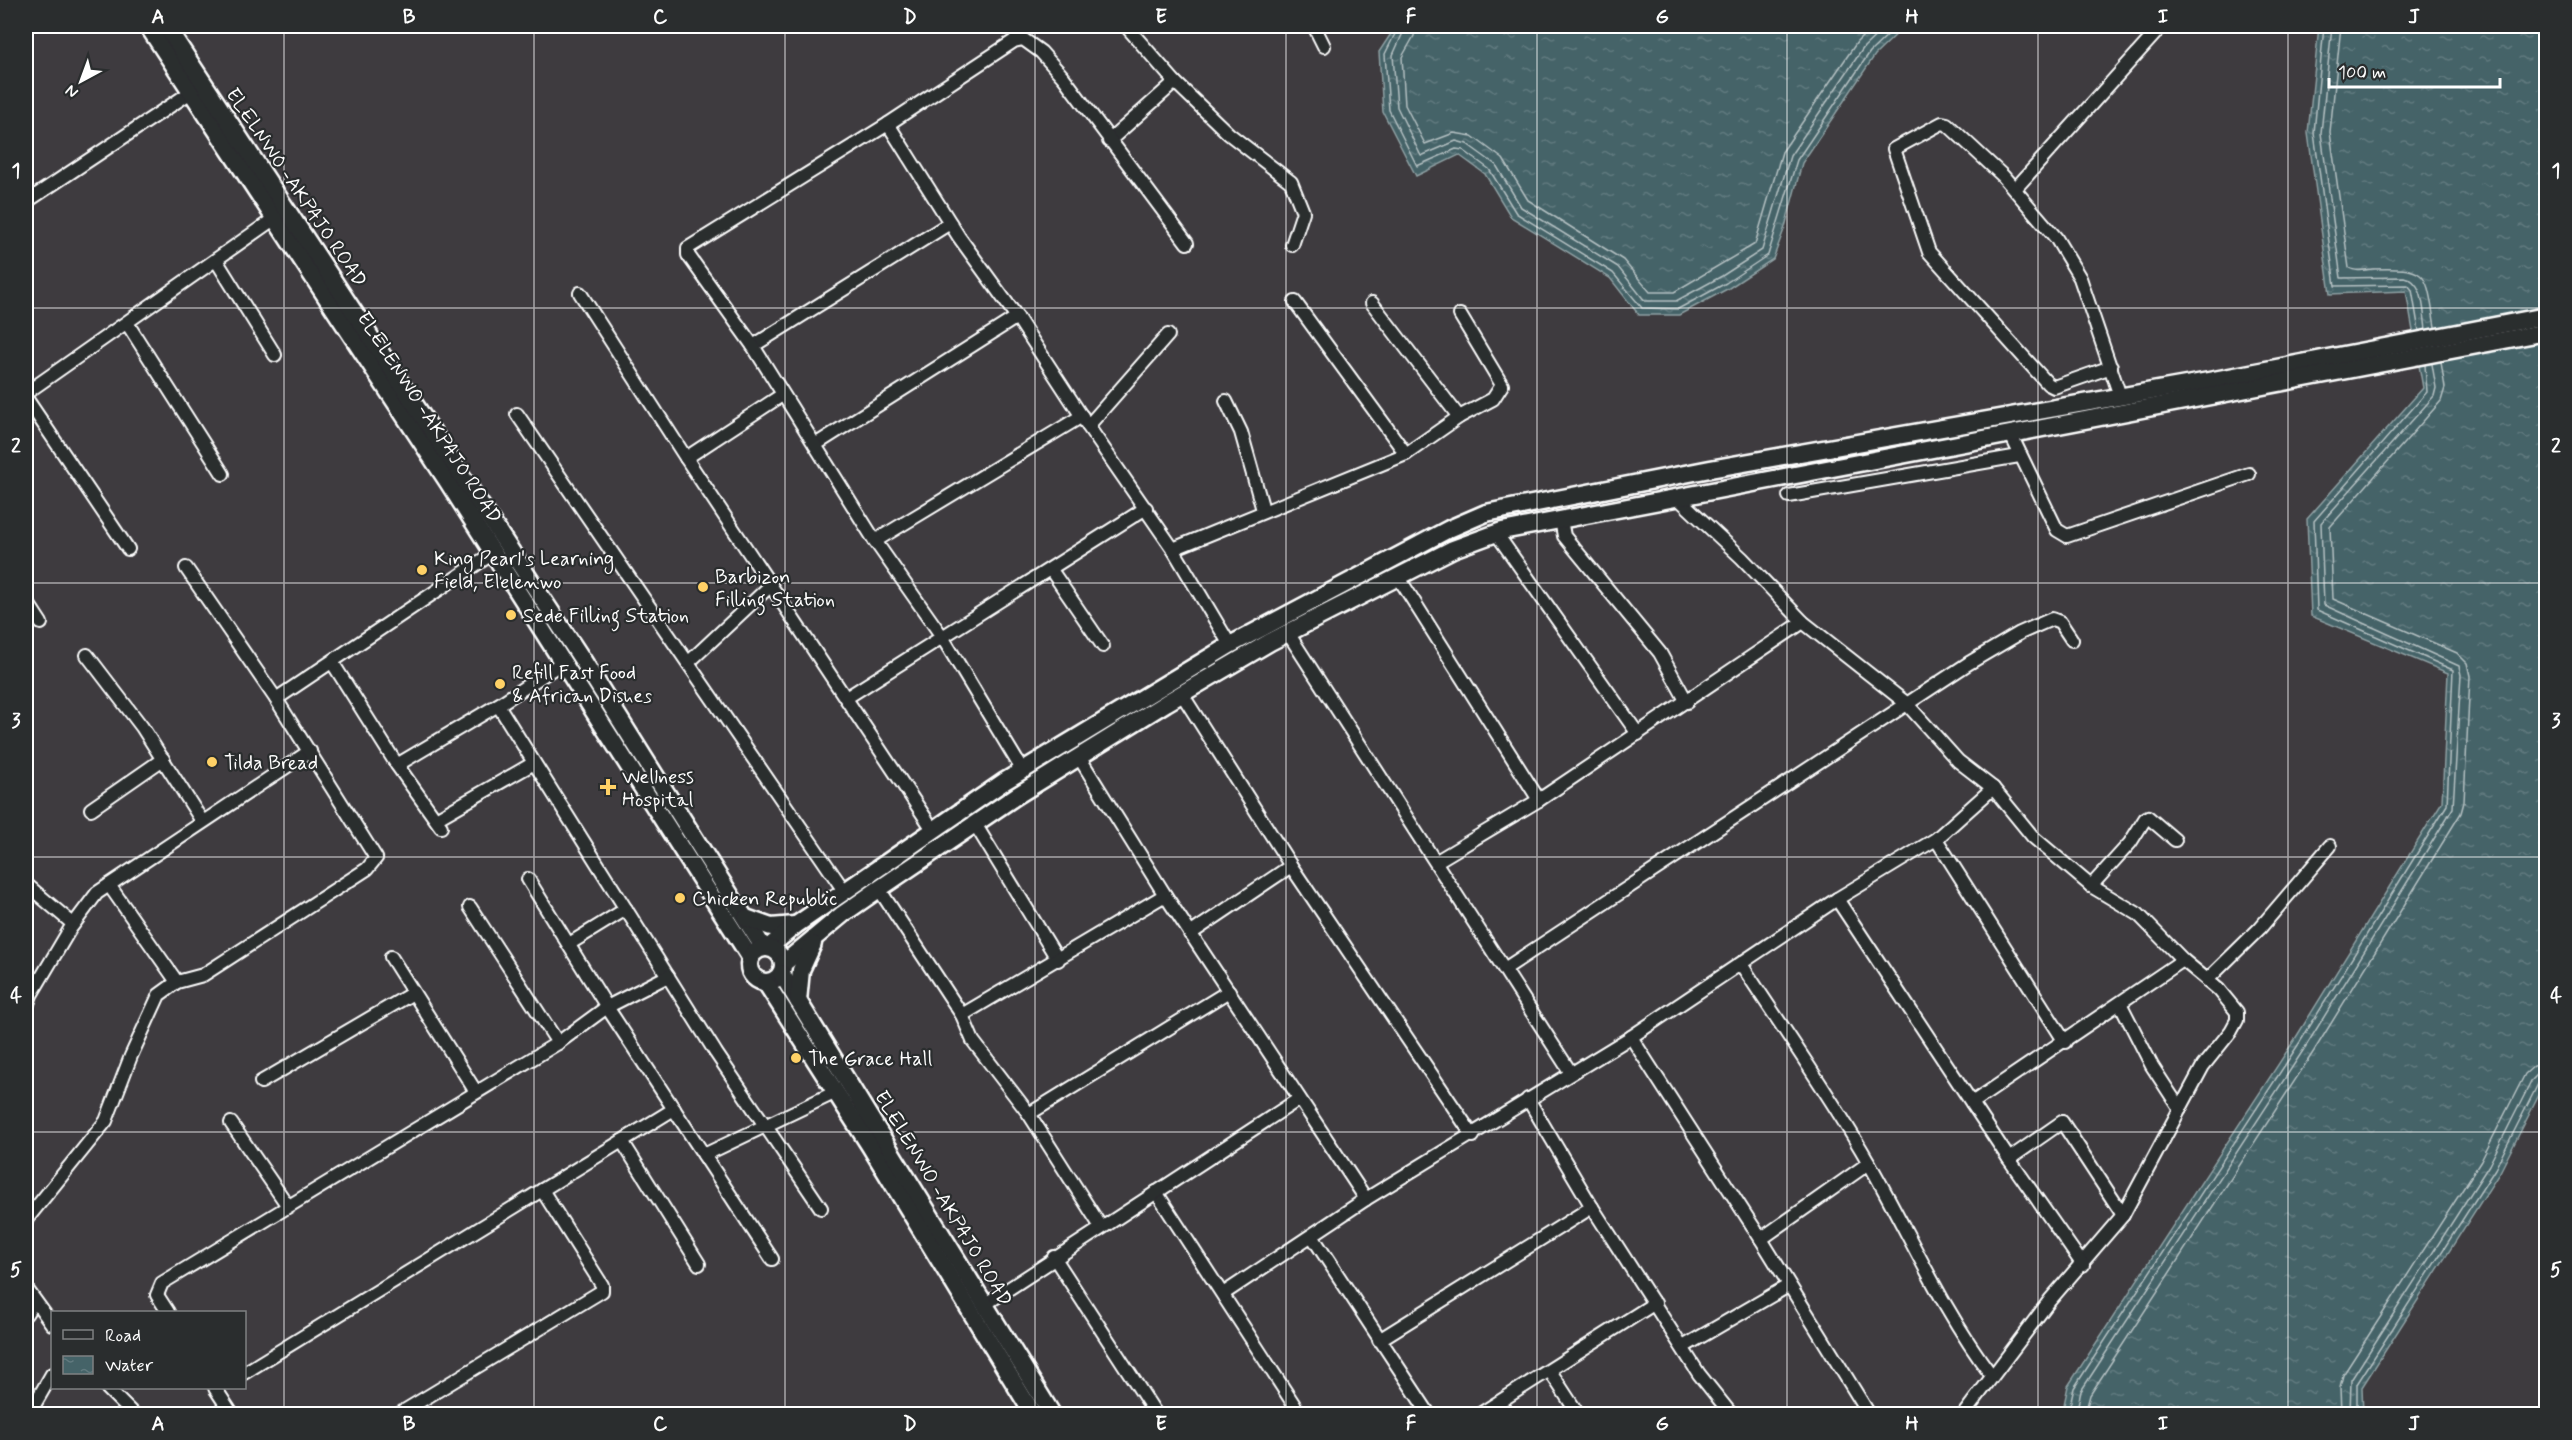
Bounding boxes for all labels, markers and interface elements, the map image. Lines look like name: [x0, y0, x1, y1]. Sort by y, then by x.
text: A: [151, 4, 165, 31]
text: B: [403, 4, 416, 31]
text: C: [653, 4, 668, 31]
text: D: [903, 4, 917, 31]
text: E: [1155, 4, 1167, 31]
text: F: [1406, 4, 1417, 31]
text: G: [1655, 4, 1669, 31]
text: H: [1905, 4, 1919, 31]
text: I: [2158, 4, 2168, 31]
text: J: [2408, 4, 2420, 31]
north arrow: [51, 51, 111, 111]
scale bar: [2329, 51, 2500, 89]
text: 100 m: [2338, 61, 2386, 85]
text: N: [61, 80, 83, 103]
street label: ELELNWO -AKPAJO ROAD: [219, 83, 373, 293]
text: 1: [12, 158, 20, 185]
text: 1: [2552, 158, 2560, 185]
street label: ELELENWO -AKPAJO ROAD: [350, 307, 508, 529]
text: 2: [11, 433, 21, 460]
text: 2: [2551, 433, 2561, 460]
place label: King Pearl's Learning Field, Elelenwo: [434, 546, 614, 596]
marker: King Pearl's Learning Field, Elelenwo: [415, 563, 429, 577]
place label: Barbizon Filling Station: [715, 564, 835, 616]
marker: Barbizon Filling Station: [696, 580, 710, 594]
place label: Sede Filling Station: [523, 603, 689, 632]
marker: Sede Filling Station: [504, 608, 518, 622]
place label: Refill Fast Food & African Dishes: [512, 660, 652, 710]
marker: Refill Fast Food & African Dishes: [493, 677, 507, 691]
text: 3: [11, 708, 21, 735]
text: 3: [2551, 708, 2561, 735]
place label: Tilda Bread: [224, 750, 318, 777]
marker: Tilda Bread: [205, 755, 219, 769]
place label: Wellness Hospital: [622, 764, 694, 814]
marker: Wellness Hospital: [599, 778, 617, 796]
place label: Chicken Republic: [692, 886, 837, 913]
marker: Chicken Republic: [673, 891, 687, 905]
text: 4: [10, 983, 22, 1010]
text: 4: [2550, 983, 2562, 1010]
place label: The Grace Hall: [808, 1046, 932, 1073]
marker: The Grace Hall: [789, 1051, 803, 1065]
street label: ELELENWO -AKPAJO ROAD: [867, 1086, 1018, 1312]
text: 5: [10, 1257, 22, 1284]
text: 5: [2550, 1257, 2562, 1284]
legend: [51, 1311, 246, 1389]
text: Road: [105, 1324, 141, 1348]
text: Water: [105, 1354, 154, 1378]
text: A: [151, 1411, 165, 1438]
text: B: [403, 1411, 416, 1438]
text: C: [653, 1411, 668, 1438]
text: D: [903, 1411, 917, 1438]
text: E: [1155, 1411, 1167, 1438]
text: F: [1406, 1411, 1417, 1438]
text: G: [1655, 1411, 1669, 1438]
text: H: [1905, 1411, 1919, 1438]
text: I: [2158, 1411, 2168, 1438]
text: J: [2408, 1411, 2420, 1438]

